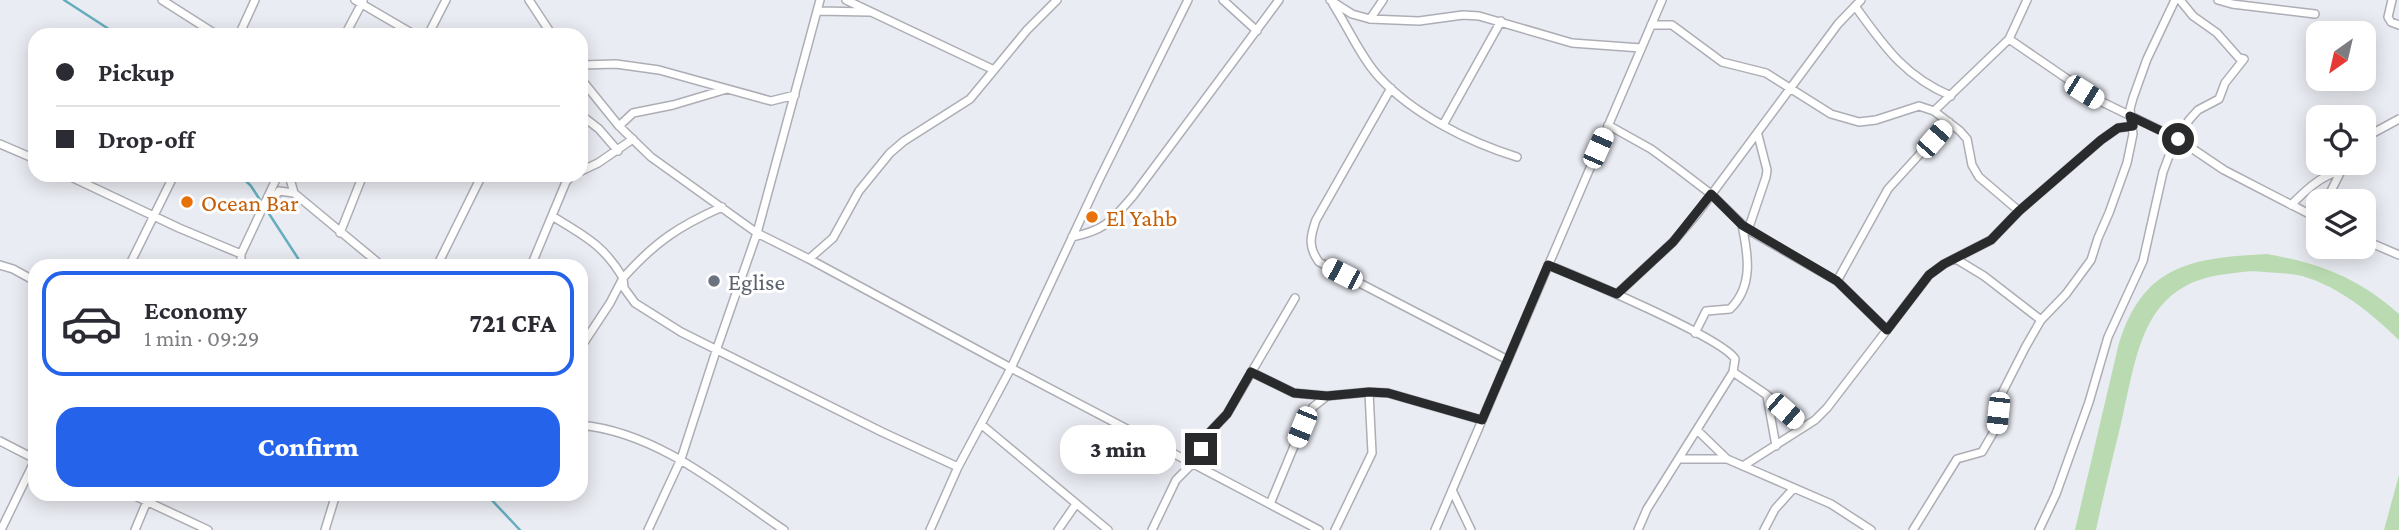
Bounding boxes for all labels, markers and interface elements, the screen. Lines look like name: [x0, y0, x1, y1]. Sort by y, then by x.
north arrow: [2306, 21, 2376, 91]
map controls: [2306, 21, 2376, 259]
text: Pickup: [98, 58, 175, 87]
car: [2061, 72, 2108, 112]
button: locate: [2306, 105, 2376, 175]
car: [1913, 116, 1956, 162]
route start: [2162, 123, 2194, 155]
text: Drop-off: [98, 125, 195, 154]
car: [1580, 125, 1617, 171]
place label: Ocean Bar: [201, 189, 299, 216]
button: layers: [2306, 189, 2376, 259]
marker: Ocean Bar: [179, 194, 195, 210]
place label: El Yahb: [1106, 204, 1177, 231]
marker: El Yahb: [1084, 209, 1100, 225]
car: [1319, 255, 1366, 293]
place label: Eglise: [728, 268, 785, 295]
marker: Eglise: [706, 273, 722, 289]
icon: car: [60, 292, 123, 355]
text: Economy: [144, 296, 247, 325]
text: 721 CFA: [469, 309, 556, 338]
text: 1 min · 09:29: [144, 325, 260, 351]
car: [1763, 389, 1808, 433]
car: [1986, 391, 2011, 435]
car: [1285, 404, 1320, 450]
button: Confirm: [56, 407, 560, 487]
callout: 3 min: [1061, 424, 1176, 474]
route end: [1185, 433, 1217, 465]
text: 3 min: [1090, 436, 1146, 462]

